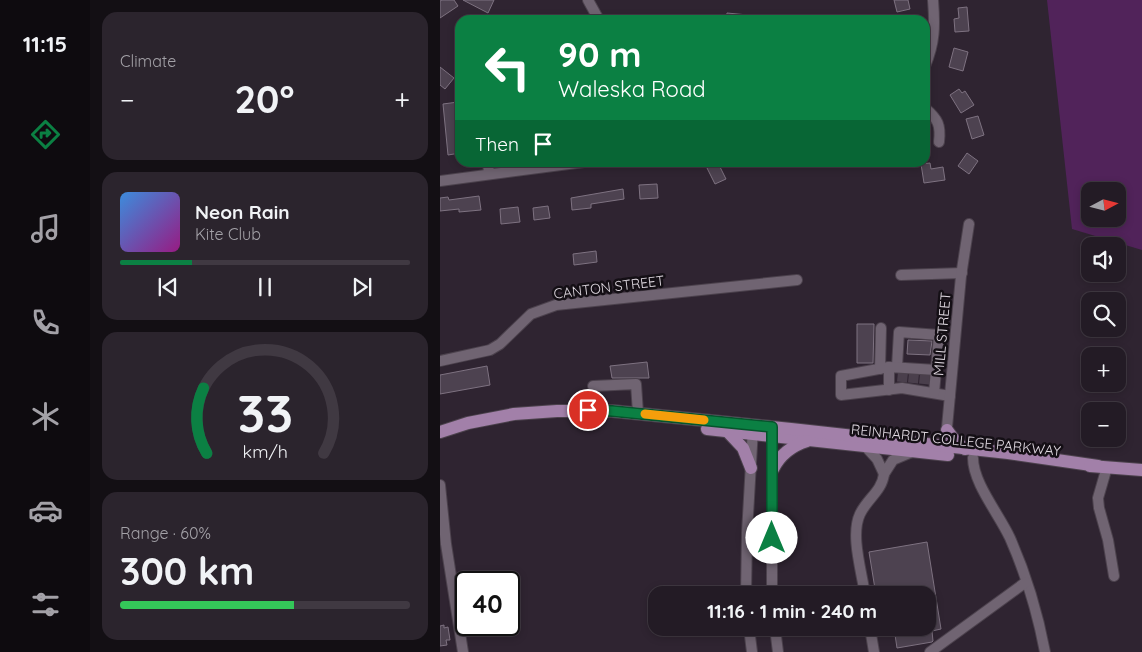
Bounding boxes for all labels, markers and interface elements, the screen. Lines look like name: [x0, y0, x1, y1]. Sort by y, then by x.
text: 11:15: [23, 30, 67, 58]
text: 90 m: [558, 32, 641, 76]
icon: left: [475, 35, 540, 100]
text: Climate: [120, 51, 176, 71]
text: 20°: [234, 75, 294, 123]
text: Waleska Road: [558, 75, 706, 103]
text: −: [120, 82, 135, 117]
text: +: [394, 82, 410, 117]
icon: directions: [28, 117, 63, 152]
icon: arrive: [529, 130, 557, 158]
text: Then: [475, 132, 519, 156]
north arrow: [1081, 182, 1126, 228]
map controls: [1081, 182, 1126, 447]
text: Neon Rain: [195, 200, 290, 224]
icon: music: [28, 211, 63, 246]
text: Kite Club: [195, 224, 261, 244]
button: sound: [1081, 237, 1126, 282]
street label: CANTON STREET: [553, 271, 665, 303]
icon: previous: [154, 273, 182, 301]
icon: pause: [251, 273, 279, 301]
icon: next: [348, 273, 376, 301]
street label: MILL STREET: [929, 291, 955, 377]
button: search: [1081, 292, 1126, 337]
icon: phone: [28, 305, 63, 340]
button: +: [1081, 347, 1126, 392]
text: 33: [237, 380, 293, 445]
pin: [567, 389, 609, 431]
icon: arrive: [574, 396, 602, 424]
icon: climate: [28, 399, 63, 434]
button: −: [1081, 402, 1126, 447]
street label: REINHARDT COLLEGE PARKWAY: [850, 420, 1062, 460]
text: km/h: [242, 440, 288, 462]
icon: car: [28, 493, 63, 528]
position arrow: [745, 511, 797, 563]
text: Range · 60%: [120, 523, 211, 543]
text: 300 km: [120, 547, 254, 595]
speed limit sign: 40: [455, 571, 520, 636]
icon: filters: [28, 587, 63, 622]
text: 11:16 · 1 min · 240 m: [707, 599, 877, 623]

